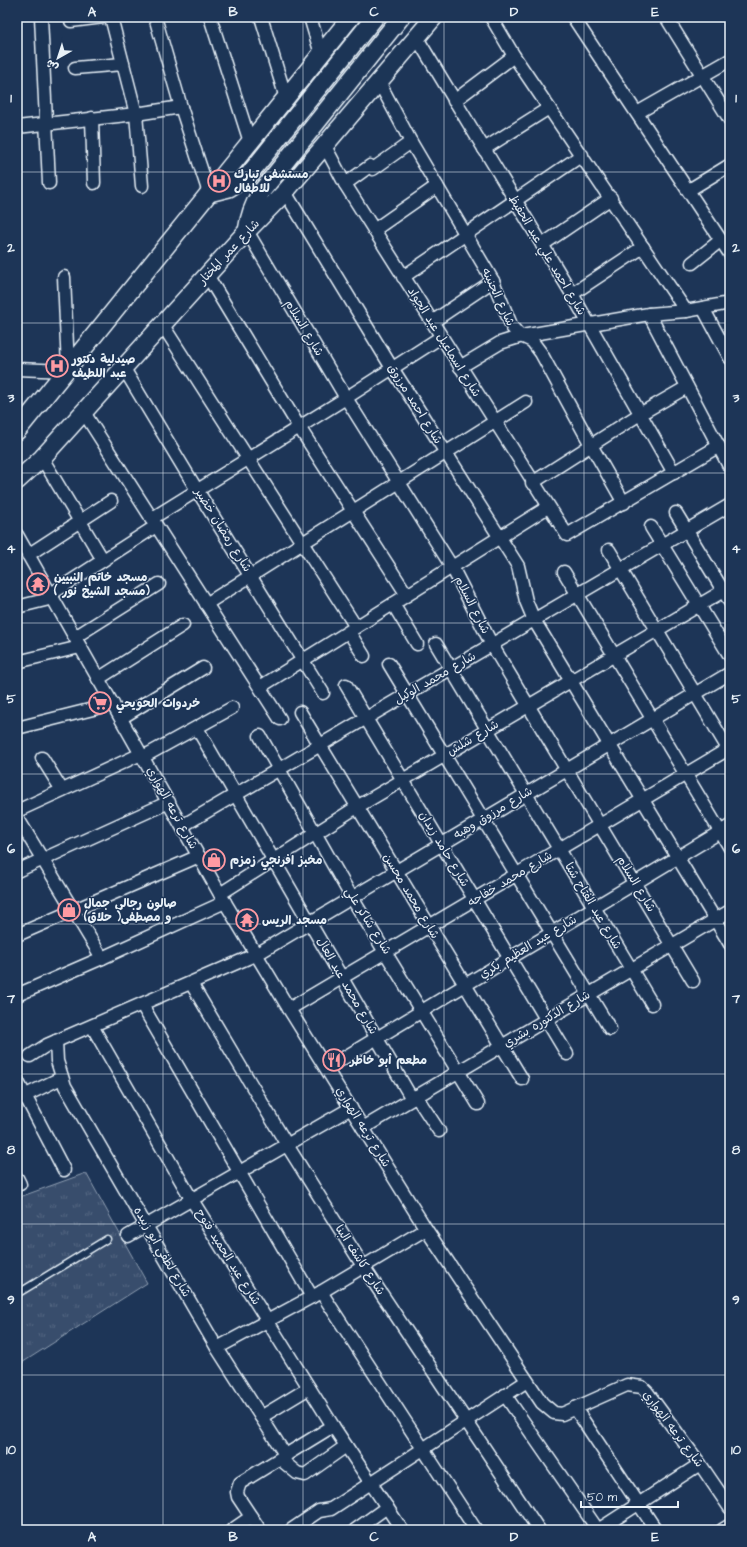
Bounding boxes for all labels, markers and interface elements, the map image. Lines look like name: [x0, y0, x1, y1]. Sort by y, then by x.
text: A: [88, 3, 97, 21]
text: B: [228, 3, 238, 21]
text: C: [369, 3, 379, 21]
text: D: [510, 3, 519, 21]
text: E: [651, 3, 659, 21]
north arrow: [38, 38, 78, 78]
text: ش: [43, 56, 61, 75]
text: 1: [10, 89, 12, 107]
text: 1: [735, 89, 737, 107]
place label: مستشفى تبارك للاطفال: [234, 166, 308, 197]
hospital icon: مستشفى تبارك للاطفال: [206, 168, 232, 194]
street label: شارع احمد علي عبد الحفيظ: [502, 192, 590, 320]
street label: شارع عمر المختار: [194, 216, 264, 289]
text: 2: [6, 239, 15, 257]
text: 2: [731, 239, 740, 257]
street label: شارع الجنينه: [477, 265, 519, 329]
street label: شارع اسماعيل عبد الجواد: [403, 284, 485, 400]
street label: شارع السلام: [281, 297, 327, 359]
place label: صيدلية دكتور عبد اللطيف: [71, 351, 135, 382]
hospital icon: صيدلية دكتور عبد اللطيف: [44, 353, 70, 379]
street label: شارع احمد مرزوق: [384, 361, 446, 447]
text: 3: [7, 389, 15, 407]
text: 3: [732, 389, 740, 407]
street label: شارع رمضان خضير: [190, 484, 256, 575]
text: 4: [7, 540, 16, 558]
text: 4: [732, 540, 741, 558]
place label: مسجد خاتم النبيين ( مسجد الشيخ نور): [53, 569, 150, 600]
temple icon: مسجد خاتم النبيين ( مسجد الشيخ نور): [25, 571, 51, 597]
street label: شارع السلام: [450, 573, 494, 637]
street label: شارع محمد الوكيل: [391, 648, 479, 708]
text: 5: [6, 690, 16, 708]
supermarket icon: خردوات الحويحي: [87, 690, 113, 716]
text: 5: [731, 690, 741, 708]
place label: خردوات الحويحي: [116, 695, 200, 714]
street label: شارع شلش: [444, 716, 502, 760]
street label: شارع ترعه الهواري: [142, 764, 202, 852]
street label: شارع مرزوق وهبه: [450, 783, 536, 843]
street label: شارع حامد زيدان: [415, 808, 473, 890]
text: 6: [7, 840, 16, 858]
text: 6: [732, 840, 741, 858]
shop icon: مخبز افرنجي زمزم: [201, 847, 227, 873]
street label: شارع محمد خفاجه: [465, 847, 555, 911]
street label: شارع محمد محسن: [379, 850, 443, 942]
place label: مخبز افرنجي زمزم: [230, 852, 323, 871]
street label: شارع السلام: [613, 853, 659, 915]
street label: شارع عبد الفتاح شتا: [560, 859, 626, 953]
street label: شارع شاكر علي: [339, 884, 395, 959]
place label: صالون رجالي جمال و مصطفى( حلاق): [83, 895, 177, 926]
shop icon: صالون رجالي جمال و مصطفى( حلاق): [56, 897, 82, 923]
temple icon: مسجد الريس: [234, 907, 260, 933]
street label: شارع عبد العظيم بكري: [476, 911, 580, 983]
place label: مسجد الريس: [262, 912, 327, 929]
street label: شارع محمد عبد العال: [312, 934, 382, 1038]
street label: شارع الدكتوره بشري: [500, 986, 594, 1052]
text: 7: [6, 990, 16, 1008]
text: 7: [731, 990, 741, 1008]
restaurant icon: مطعم أبو خاطر: [321, 1047, 347, 1073]
place label: مطعم أبو خاطر: [349, 1052, 427, 1069]
street label: شارع ترعه الهواري: [331, 1083, 395, 1171]
text: 8: [7, 1141, 16, 1159]
text: 8: [732, 1141, 741, 1159]
street label: شارع لطفي ابو زبيده: [128, 1204, 195, 1301]
street label: شارع عبد الحميد فتوح: [192, 1206, 264, 1308]
street label: شارع كاشف البنا: [331, 1221, 389, 1299]
text: 9: [7, 1291, 15, 1309]
text: 9: [732, 1291, 740, 1309]
street label: شارع ترعه الهواري: [638, 1387, 708, 1471]
text: 10: [6, 1441, 17, 1459]
text: 10: [731, 1441, 742, 1459]
scale bar: [581, 1483, 678, 1509]
text: 50 m: [587, 1489, 618, 1506]
text: A: [88, 1528, 97, 1546]
text: B: [228, 1528, 238, 1546]
text: C: [369, 1528, 379, 1546]
text: D: [510, 1528, 519, 1546]
text: E: [651, 1528, 659, 1546]

